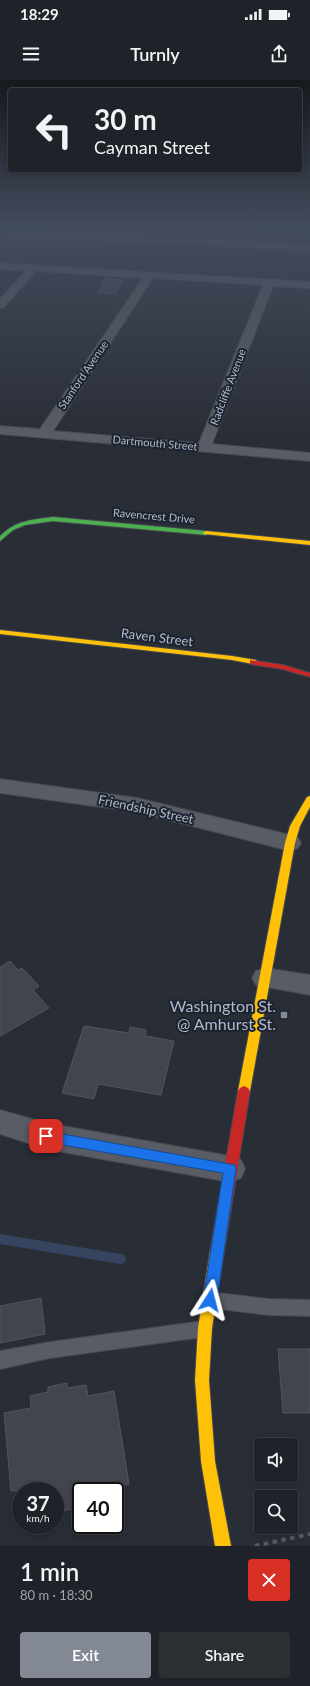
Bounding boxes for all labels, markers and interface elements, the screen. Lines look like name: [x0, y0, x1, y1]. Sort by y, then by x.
text: 18:29: [20, 5, 59, 23]
icon: menu: [20, 43, 42, 65]
text: Turnly: [130, 43, 180, 65]
icon: share: [268, 43, 290, 65]
text: 30 m: [94, 102, 157, 136]
icon: left: [28, 104, 80, 156]
text: Cayman Street: [94, 136, 210, 158]
street label: Stanford Avenue: [55, 338, 110, 411]
street label: Radcliffe Avenue: [207, 347, 248, 427]
street label: Dartmouth Street: [112, 432, 198, 453]
street label: Ravencrest Drive: [113, 505, 196, 526]
street label: Raven Street: [120, 625, 194, 649]
street label: Friendship Street: [97, 791, 195, 827]
place label: Washington St. @ Amhurst St.: [170, 996, 276, 1033]
marker: Washington St. @ Amhurst St.: [279, 1010, 289, 1020]
pin: [29, 1119, 63, 1153]
icon: arrive: [35, 1125, 57, 1147]
position arrow: [189, 1279, 231, 1321]
map controls: [254, 1438, 298, 1534]
button: sound: [254, 1438, 298, 1482]
speed limit sign: 40: [72, 1482, 124, 1534]
button: search: [254, 1490, 298, 1534]
text: 37: [26, 1491, 50, 1515]
text: km/h: [26, 1512, 50, 1524]
text: 1 min: [20, 1557, 79, 1586]
button: close: [248, 1559, 290, 1601]
text: 80 m · 18:30: [20, 1587, 93, 1603]
button: Exit: [20, 1632, 151, 1678]
button: Share: [159, 1632, 290, 1678]

